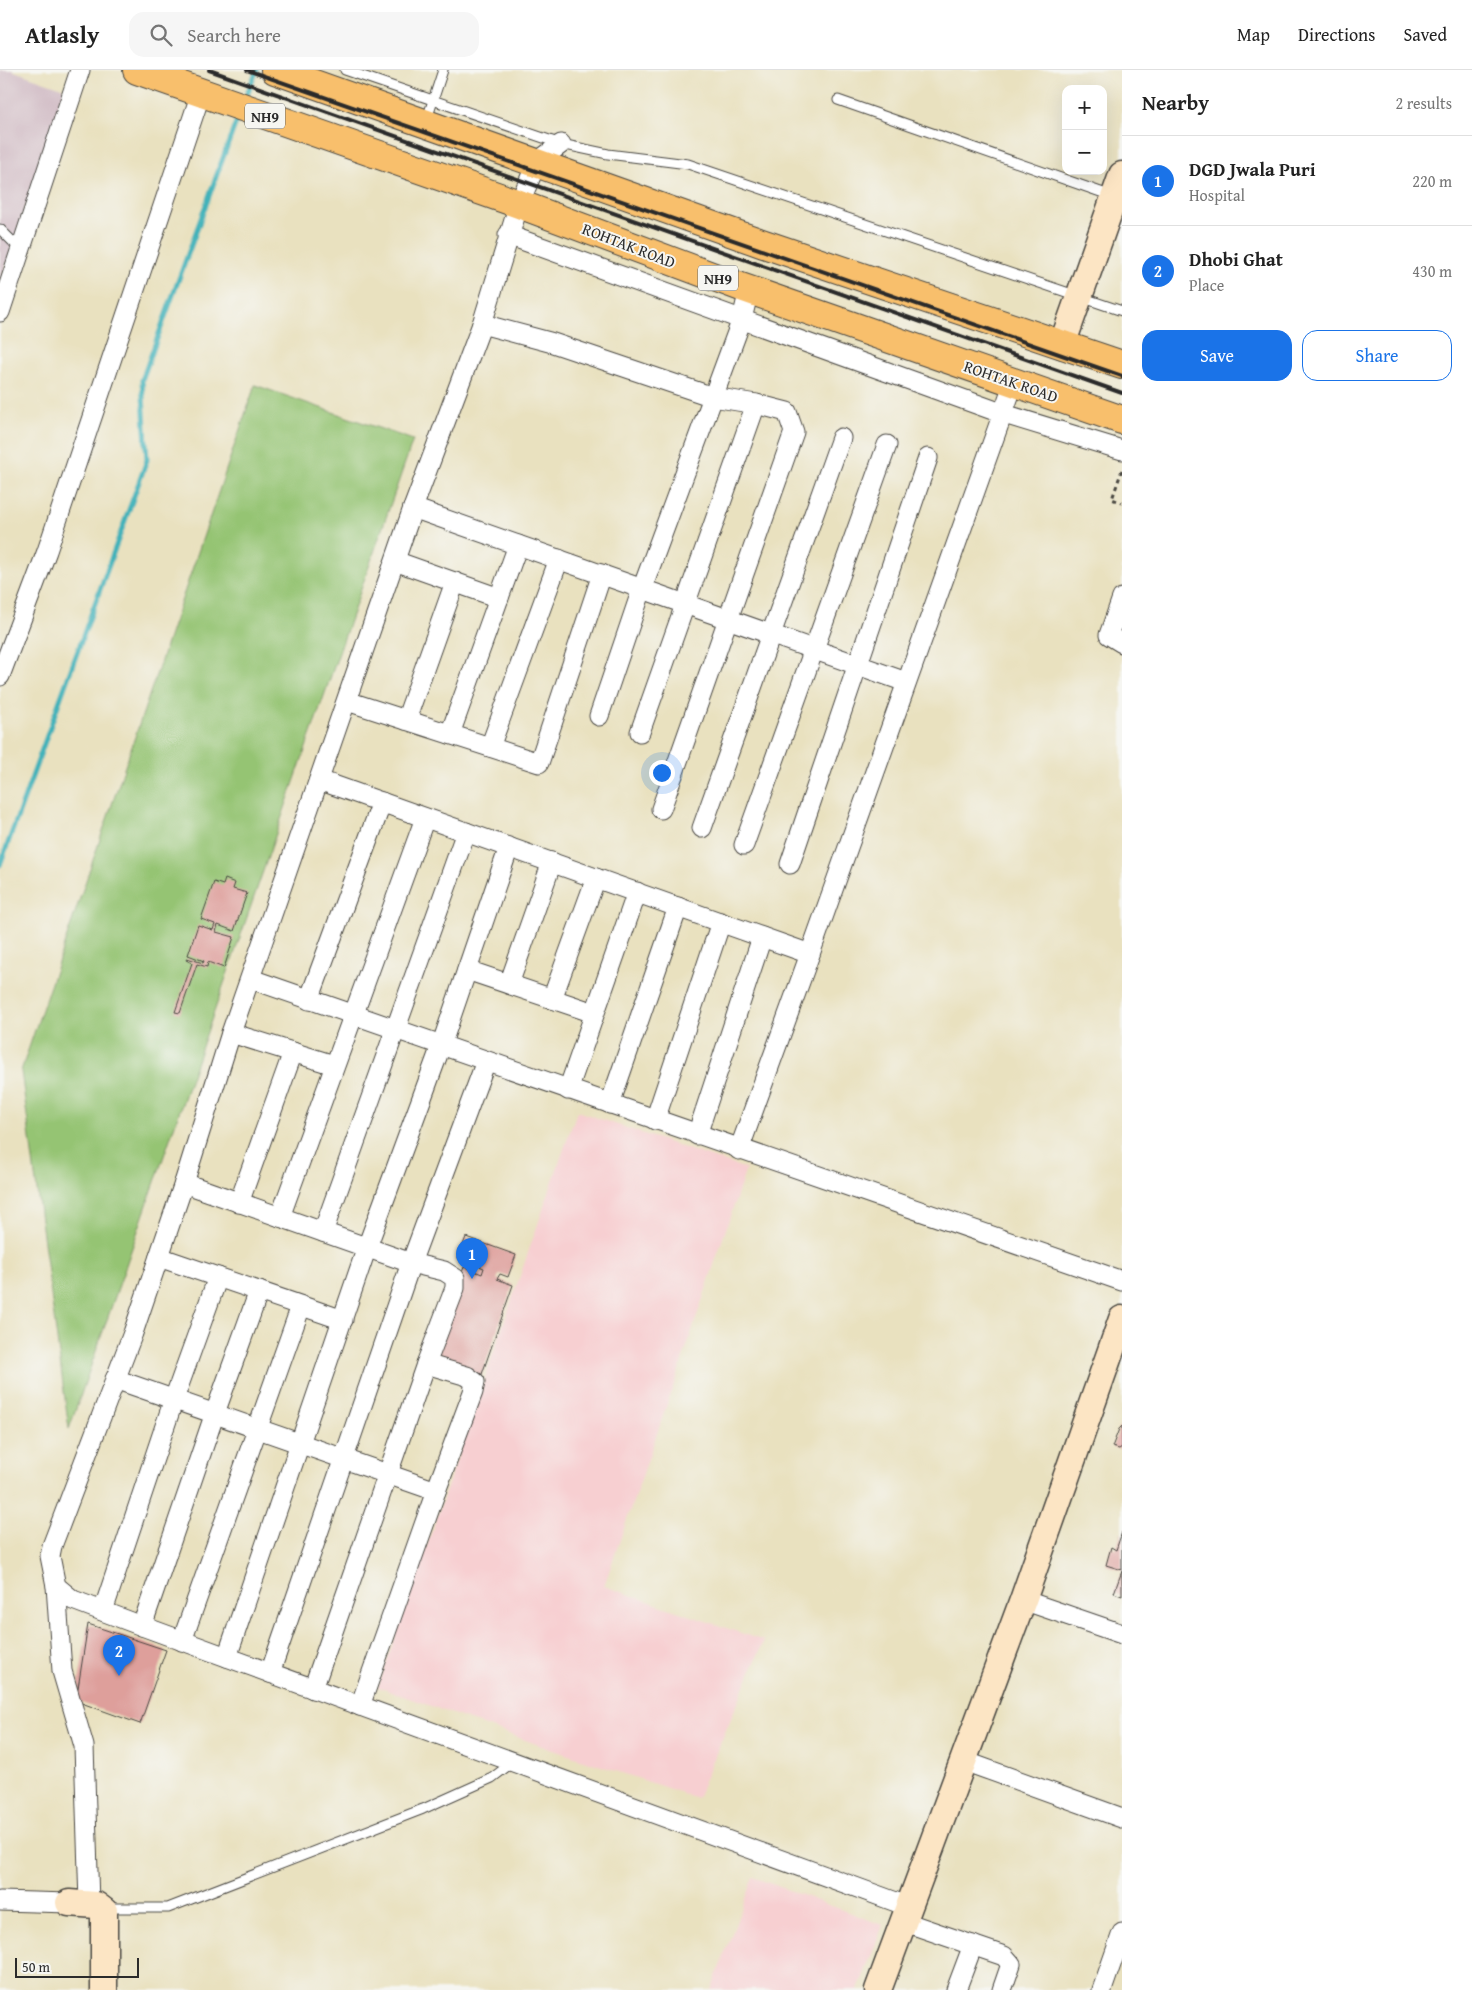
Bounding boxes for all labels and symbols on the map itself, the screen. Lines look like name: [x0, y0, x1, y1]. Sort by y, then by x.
road number: NH9: [245, 104, 285, 128]
street label: ROHTAK ROAD: [579, 216, 679, 274]
road number: NH9: [698, 266, 738, 290]
street label: ROHTAK ROAD: [961, 354, 1062, 408]
your location: [649, 760, 675, 786]
pin: 1: [456, 1238, 488, 1279]
pin: 2: [103, 1635, 135, 1676]
scale bar: [15, 1955, 139, 1978]

